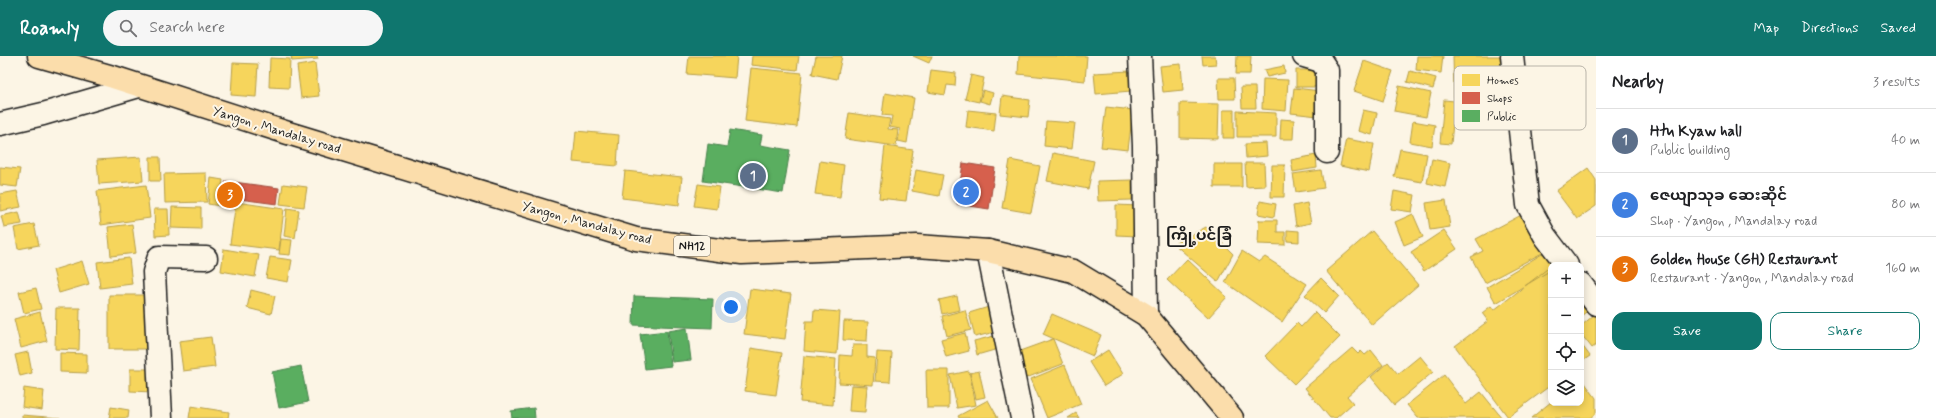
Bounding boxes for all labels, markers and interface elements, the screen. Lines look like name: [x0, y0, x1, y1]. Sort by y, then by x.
search box: [103, 10, 383, 46]
text: Roamly: [20, 16, 79, 41]
icon: search: [117, 17, 139, 39]
text: Search here: [149, 18, 225, 38]
text: Map: [1753, 19, 1779, 37]
text: Directions: [1801, 19, 1859, 37]
text: Saved: [1881, 19, 1916, 37]
legend: [1454, 66, 1586, 130]
text: Nearby: [1612, 71, 1664, 93]
text: Homes: [1487, 74, 1519, 88]
text: 3 results: [1873, 74, 1920, 91]
text: Shops: [1487, 92, 1512, 106]
street label: Yangon , Mandalay road: [210, 103, 343, 159]
text: Public: [1487, 110, 1517, 124]
text: Htu Kyaw hall: [1650, 122, 1742, 142]
text: 1: [1622, 132, 1628, 149]
text: 40 m: [1891, 132, 1920, 149]
text: Public building: [1650, 142, 1730, 159]
pin: 1: [740, 161, 766, 191]
pin: 2: [953, 177, 979, 207]
pin: 3: [217, 180, 243, 210]
text: ဇေယျာသုခ ဆေးဆိုင်: [1650, 186, 1787, 206]
text: 2: [1622, 196, 1628, 213]
text: 80 m: [1891, 196, 1920, 213]
street label: Yangon , Mandalay road: [520, 198, 653, 250]
text: Shop · Yangon , Mandalay road: [1650, 213, 1817, 230]
district label: ကြို့ပင်ခြံ: [1166, 225, 1232, 247]
road number: NH12: [674, 236, 710, 256]
text: Golden House (GH) Restaurant: [1650, 250, 1838, 270]
text: 3: [1622, 260, 1628, 277]
text: 160 m: [1885, 260, 1920, 277]
map controls: [1548, 262, 1584, 406]
button: +: [1548, 262, 1584, 298]
text: Restaurant · Yangon , Mandalay road: [1650, 270, 1854, 287]
your location: [721, 297, 741, 317]
button: −: [1548, 298, 1584, 334]
button: Save: [1612, 312, 1762, 350]
button: Share: [1770, 312, 1920, 350]
button: locate: [1548, 334, 1584, 370]
button: layers: [1548, 370, 1584, 406]

